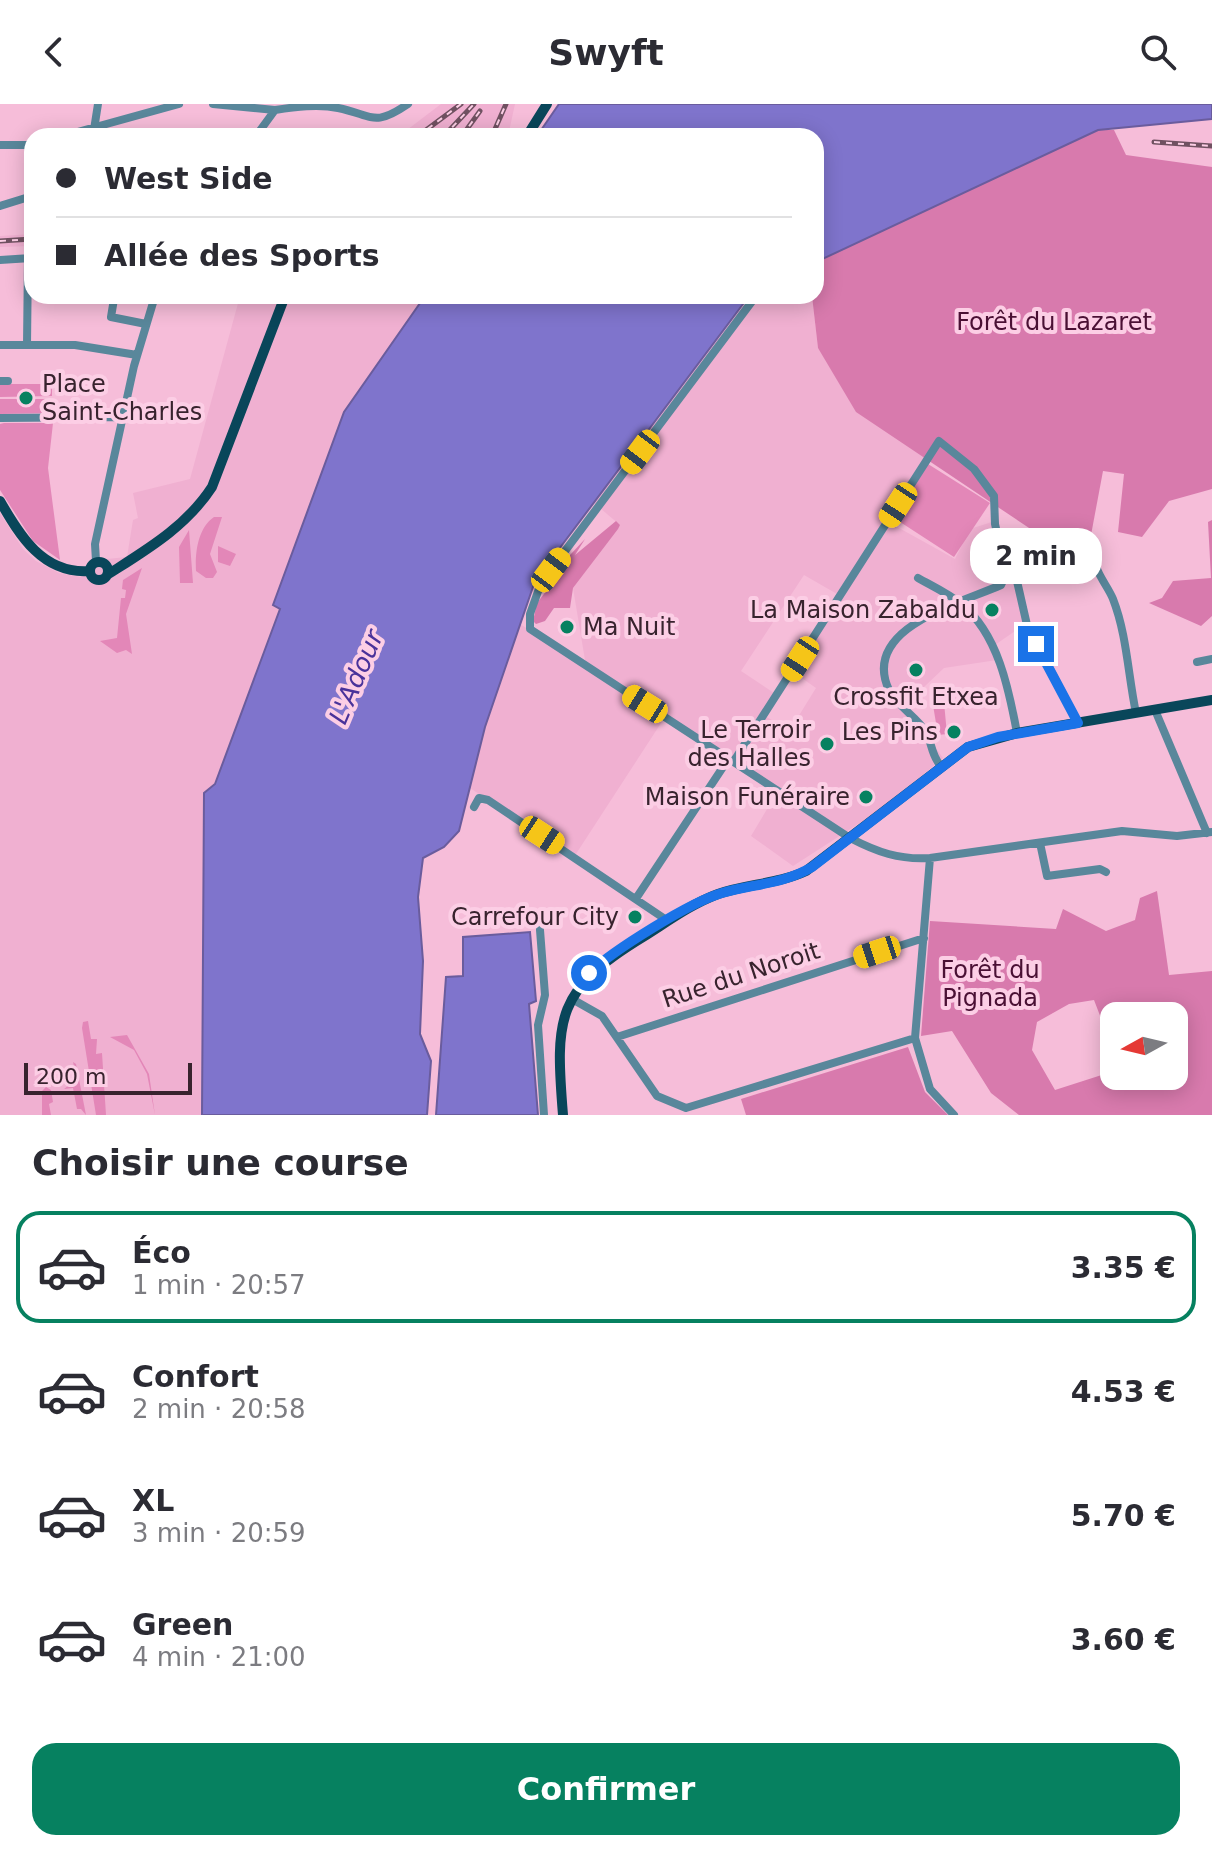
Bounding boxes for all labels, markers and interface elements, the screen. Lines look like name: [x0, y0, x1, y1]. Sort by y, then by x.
icon: back: [32, 30, 76, 74]
icon: search: [1136, 30, 1180, 74]
text: Swyft: [548, 32, 664, 73]
text: West Side: [104, 161, 273, 196]
text: Allée des Sports: [104, 238, 380, 273]
park label: Forêt du Lazaret: [956, 308, 1152, 336]
place label: Place Saint-Charles: [42, 370, 202, 426]
marker: Place Saint-Charles: [17, 389, 35, 407]
car: [616, 426, 664, 478]
car: [875, 478, 921, 532]
callout: 2 min: [970, 528, 1102, 584]
text: 2 min: [995, 541, 1077, 571]
car: [527, 544, 575, 596]
place label: La Maison Zabaldu: [750, 596, 976, 624]
marker: La Maison Zabaldu: [983, 601, 1001, 619]
place label: Ma Nuit: [583, 613, 675, 641]
marker: Ma Nuit: [558, 618, 576, 636]
water label: L'Adour: [323, 623, 390, 728]
route end: [1018, 626, 1054, 662]
car: [777, 632, 823, 686]
marker: Crossfit Etxea: [907, 661, 925, 679]
car: [618, 681, 672, 727]
place label: Crossfit Etxea: [833, 683, 999, 711]
place label: Le Terroir des Halles: [688, 716, 811, 772]
place label: Les Pins: [842, 718, 938, 746]
marker: Les Pins: [945, 723, 963, 741]
marker: Le Terroir des Halles: [818, 735, 836, 753]
place label: Maison Funéraire: [645, 783, 850, 811]
marker: Maison Funéraire: [857, 788, 875, 806]
car: [515, 812, 569, 858]
place label: Carrefour City: [451, 903, 619, 931]
marker: Carrefour City: [626, 908, 644, 926]
car: [850, 933, 904, 971]
street label: Rue du Noroit: [659, 936, 823, 1014]
route start: [571, 955, 607, 991]
park label: Forêt du Pignada: [940, 956, 1040, 1012]
north arrow: [1100, 1002, 1188, 1090]
map controls: [1100, 1002, 1188, 1090]
scale bar: [24, 1059, 192, 1095]
text: 200 m: [36, 1064, 106, 1089]
text: Choisir une course: [32, 1142, 409, 1183]
icon: car: [36, 1231, 108, 1303]
text: Éco: [132, 1235, 191, 1270]
text: 3.35 €: [1071, 1250, 1176, 1285]
text: 1 min · 20:57: [132, 1270, 306, 1300]
icon: car: [36, 1355, 108, 1427]
text: Confort: [132, 1359, 259, 1394]
text: 4.53 €: [1071, 1374, 1176, 1409]
text: 2 min · 20:58: [132, 1394, 306, 1424]
icon: car: [36, 1479, 108, 1551]
text: XL: [132, 1483, 174, 1518]
text: 5.70 €: [1071, 1498, 1176, 1533]
text: 3 min · 20:59: [132, 1518, 306, 1548]
icon: car: [36, 1603, 108, 1675]
text: Green: [132, 1607, 233, 1642]
text: 3.60 €: [1071, 1622, 1176, 1657]
text: 4 min · 21:00: [132, 1642, 306, 1672]
button: Confirmer: [32, 1743, 1180, 1835]

